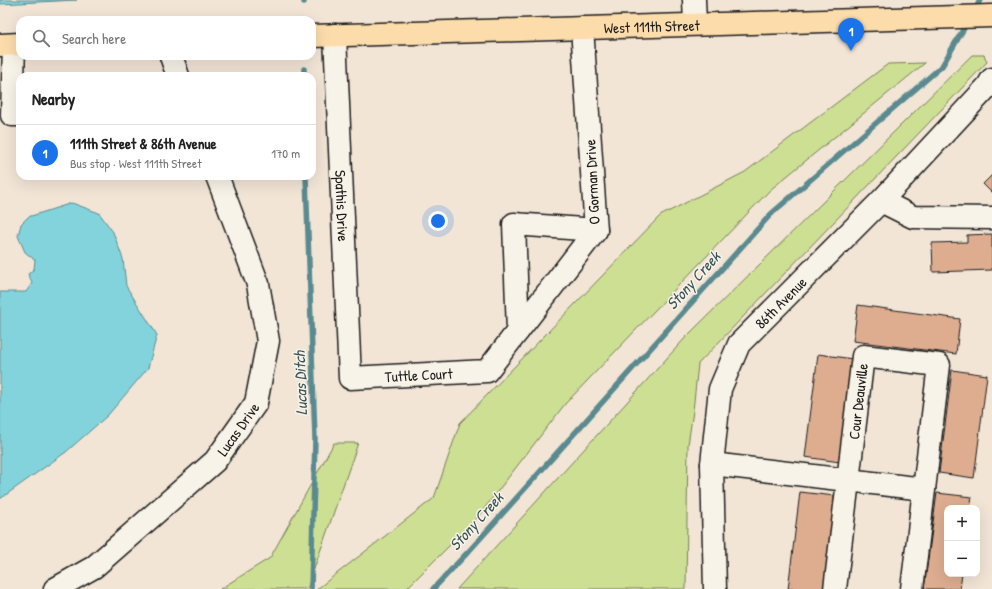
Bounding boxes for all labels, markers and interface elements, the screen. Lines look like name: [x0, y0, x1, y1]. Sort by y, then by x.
street label: West 111th Street: [604, 14, 701, 38]
search box: [16, 16, 316, 60]
pin: 1: [838, 18, 864, 51]
icon: search: [30, 27, 52, 49]
text: Search here: [62, 28, 126, 49]
text: Nearby: [32, 87, 75, 110]
text: 111th Street & 86th Avenue: [70, 133, 216, 154]
street label: O Gorman Drive: [579, 139, 605, 225]
text: 1: [43, 144, 47, 162]
text: 170 m: [271, 144, 300, 162]
text: Bus stop · West 111th Street: [70, 154, 202, 172]
street label: Spathis Drive: [330, 170, 355, 242]
your location: [428, 211, 448, 231]
water label: Stony Creek: [661, 245, 726, 314]
street label: 86th Avenue: [750, 272, 811, 333]
water label: Lucas Ditch: [288, 349, 312, 416]
street label: Tuttle Court: [384, 362, 454, 387]
street label: Cour Deauville: [843, 362, 873, 441]
street label: Lucas Drive: [212, 398, 264, 460]
water label: Stony Creek: [444, 486, 509, 555]
map controls: [944, 505, 980, 577]
button: +: [944, 505, 980, 541]
button: −: [944, 541, 980, 577]

